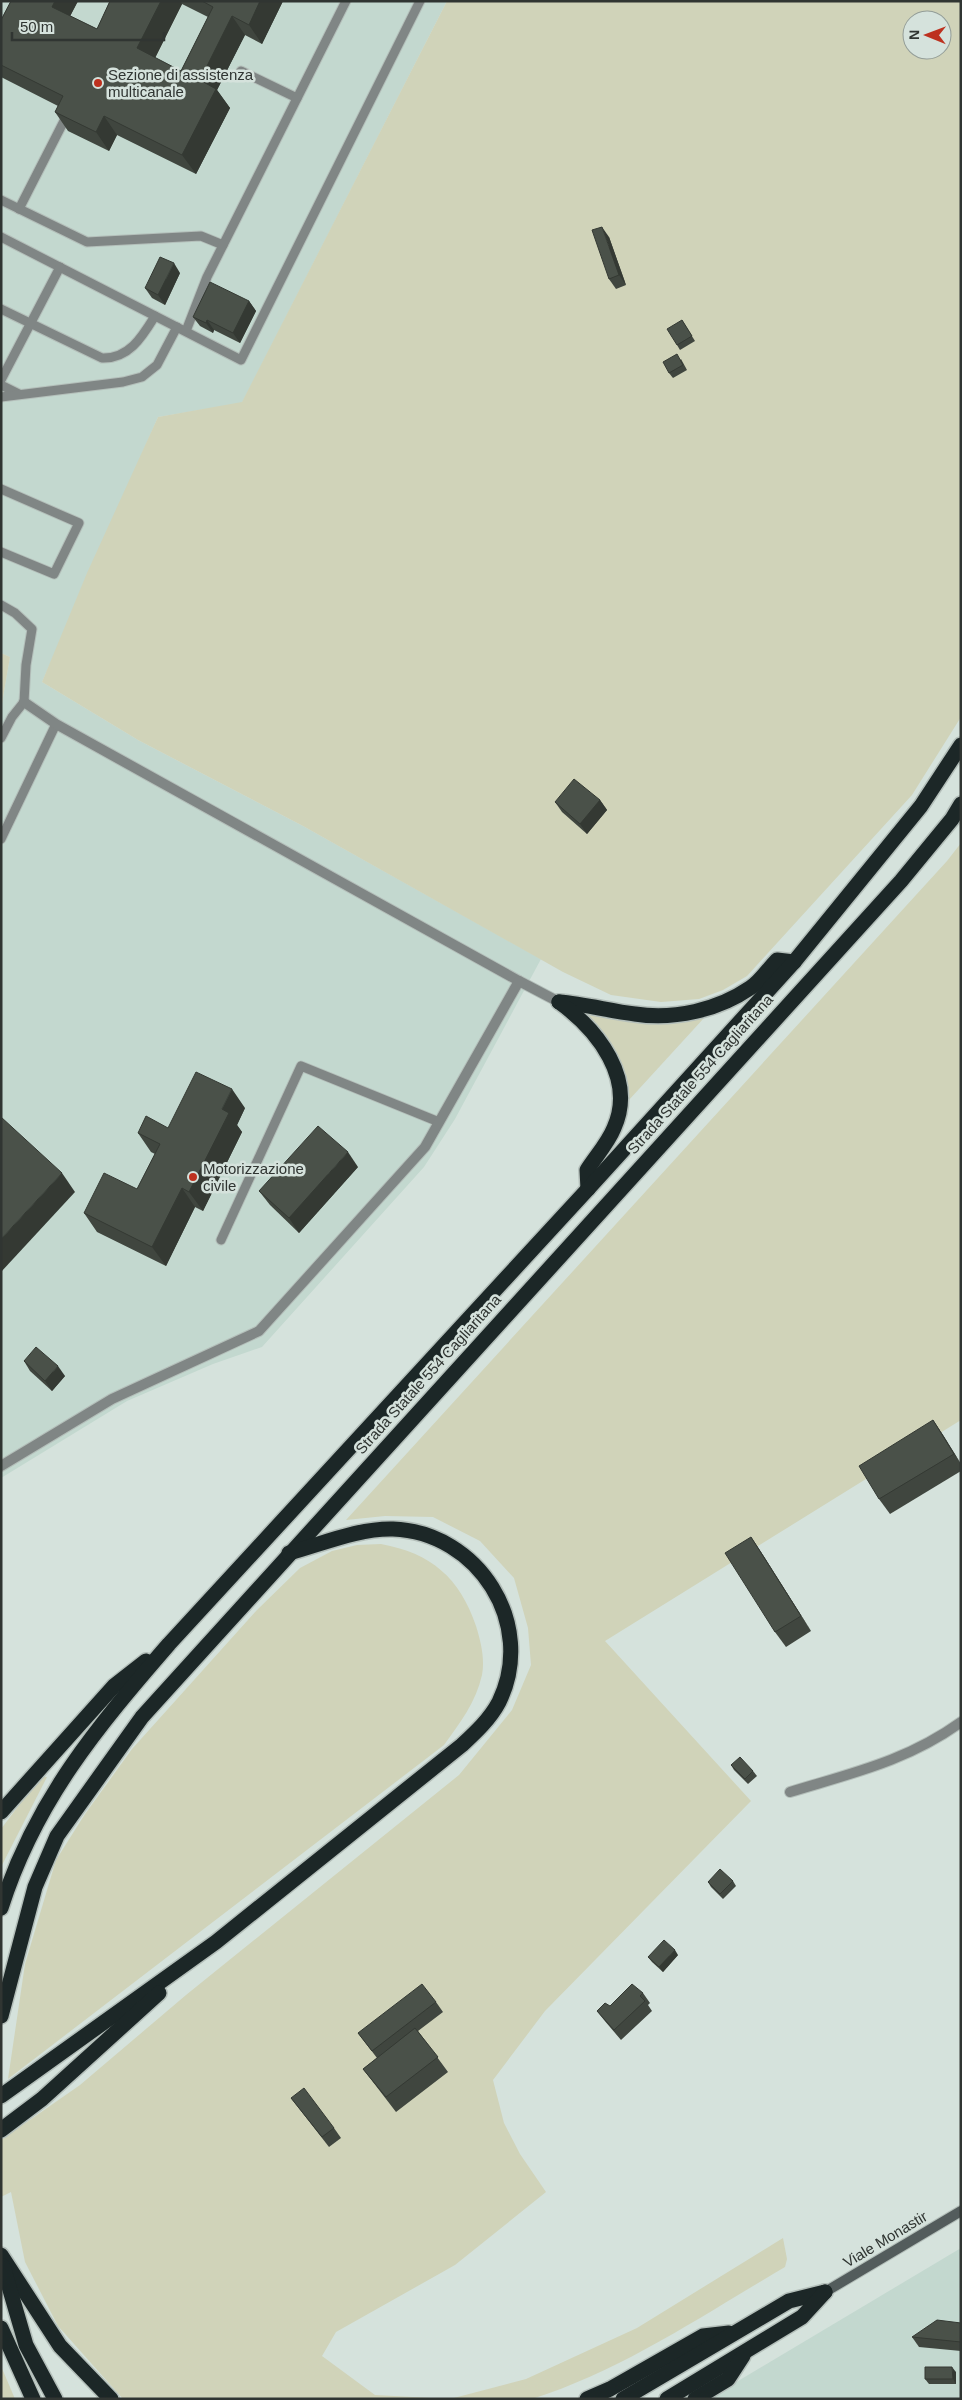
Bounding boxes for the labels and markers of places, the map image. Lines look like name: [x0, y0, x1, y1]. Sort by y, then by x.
place label: Sezione di assistenza multicanale: [108, 66, 254, 100]
marker: Sezione di assistenza multicanale: [92, 77, 104, 89]
place label: Motorizzazione civile: [203, 1160, 304, 1194]
marker: Motorizzazione civile: [187, 1171, 199, 1183]

